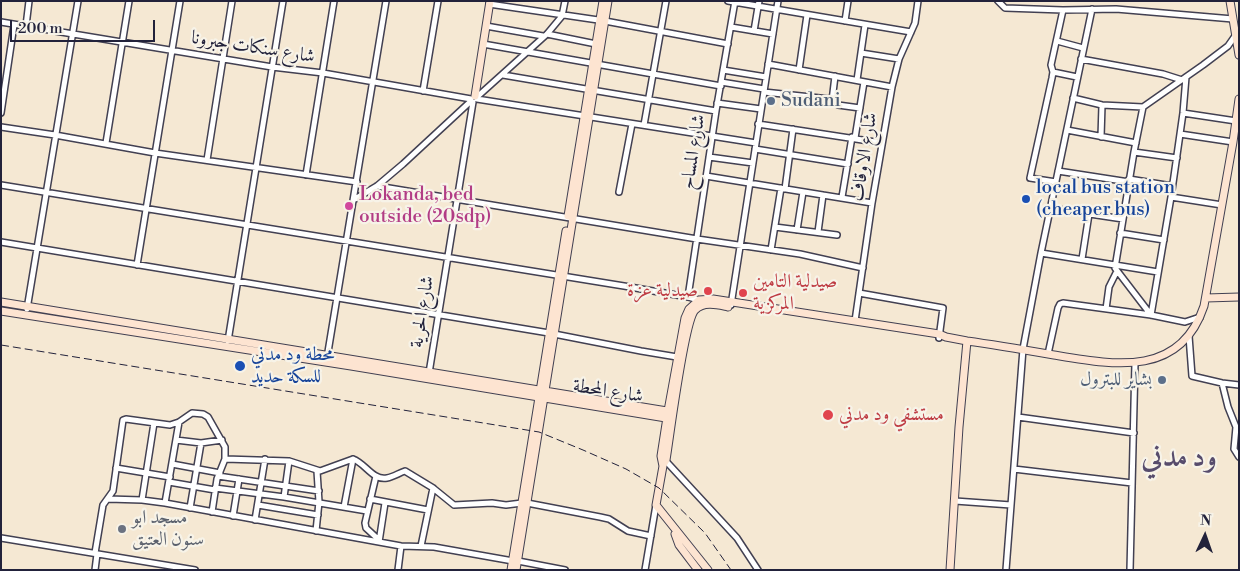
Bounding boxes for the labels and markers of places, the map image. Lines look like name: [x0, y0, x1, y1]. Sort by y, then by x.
place label: Sudani: [781, 90, 841, 112]
marker: Sudani: [765, 95, 777, 107]
place label: local bus station (cheaper bus): [1036, 177, 1175, 221]
place label: Lokanda, bed outside (20sdp): [359, 184, 491, 228]
marker: local bus station (cheaper bus): [1020, 193, 1032, 205]
marker: Lokanda, bed outside (20sdp): [343, 200, 355, 212]
place label: صيدلية التامين المركزية: [753, 271, 837, 315]
place label: صيدلية عزة: [627, 280, 698, 302]
marker: صيدلية عزة: [702, 285, 714, 297]
marker: صيدلية التامين المركزية: [737, 287, 749, 299]
place label: محطة ود مدني للسكة حديد: [251, 344, 334, 388]
marker: محطة ود مدني للسكة حديد: [233, 359, 247, 373]
place label: بشاير للبترول: [1080, 369, 1152, 391]
marker: بشاير للبترول: [1156, 374, 1168, 386]
place label: مستشفي ود مدني: [839, 404, 944, 426]
marker: مستشفي ود مدني: [821, 408, 835, 422]
place label: مسجد ابو سنون العتيق: [132, 507, 204, 551]
marker: مسجد ابو سنون العتيق: [116, 523, 128, 535]

